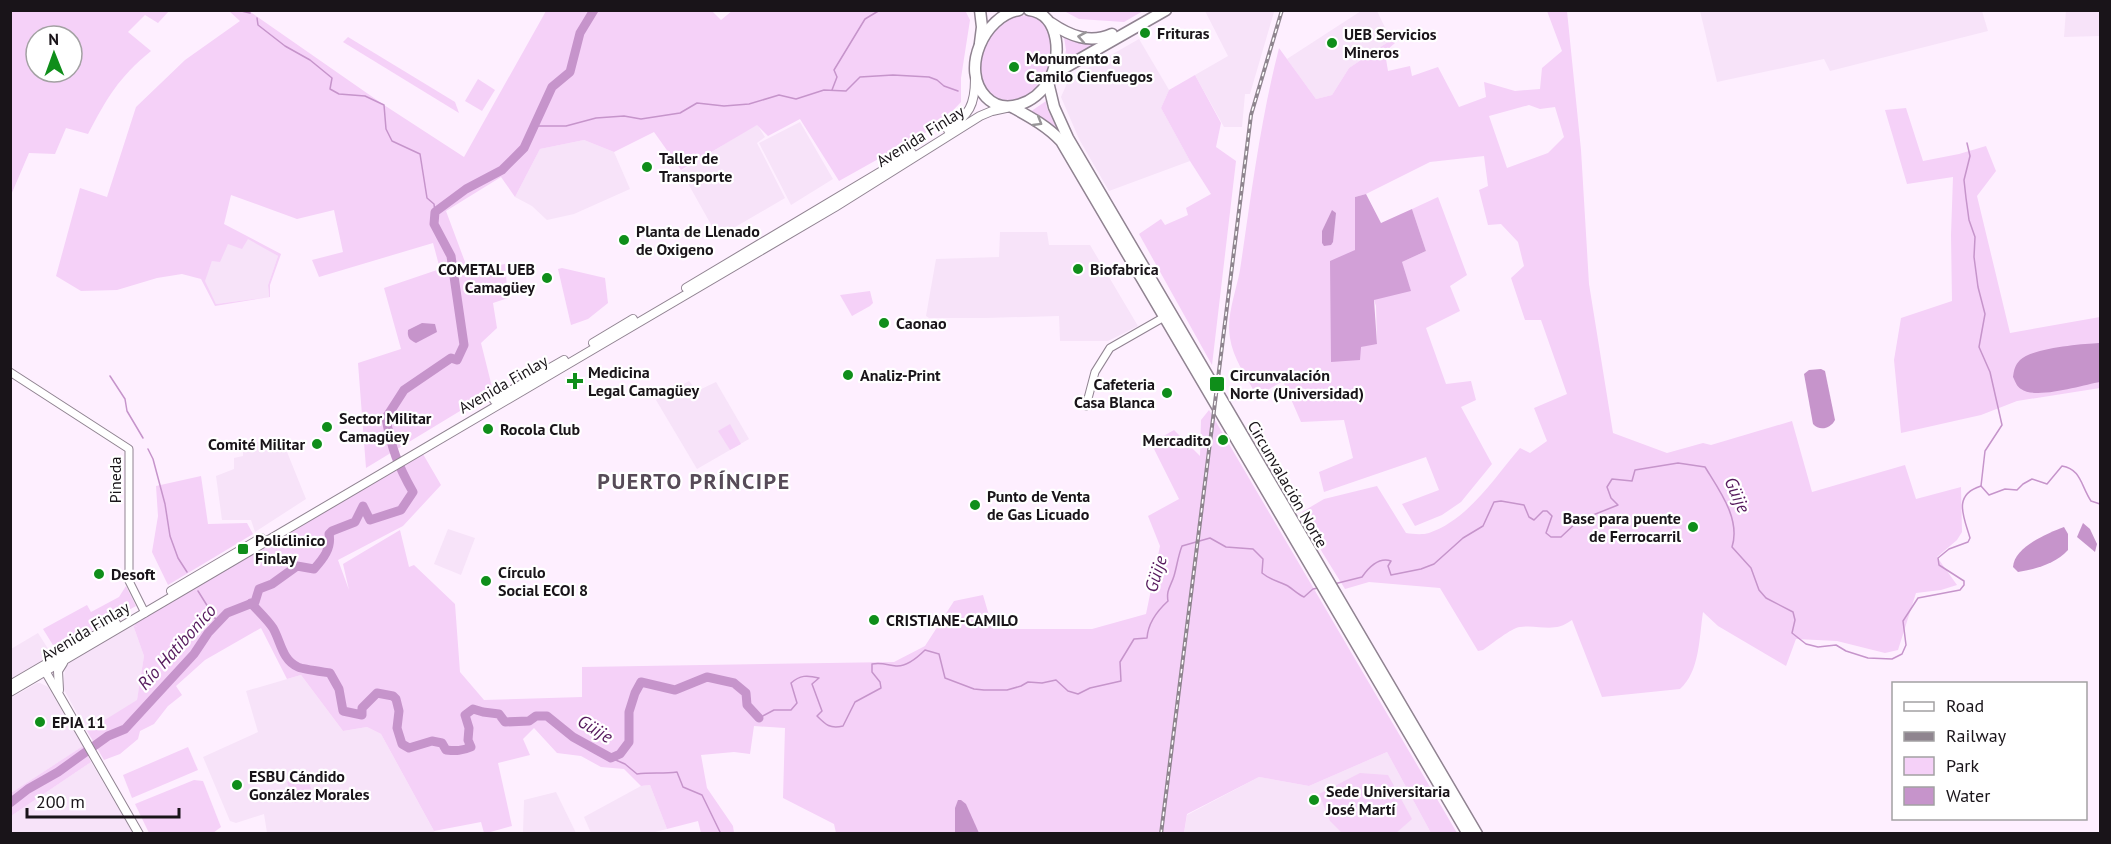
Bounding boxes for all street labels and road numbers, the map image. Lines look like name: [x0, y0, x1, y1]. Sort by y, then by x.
street label: Avenida Finlay: [872, 101, 968, 171]
street label: Avenida Finlay: [455, 350, 552, 418]
street label: Circunvalación Norte: [1243, 417, 1333, 551]
street label: Pineda: [105, 457, 125, 503]
street label: Avenida Finlay: [37, 596, 133, 665]

